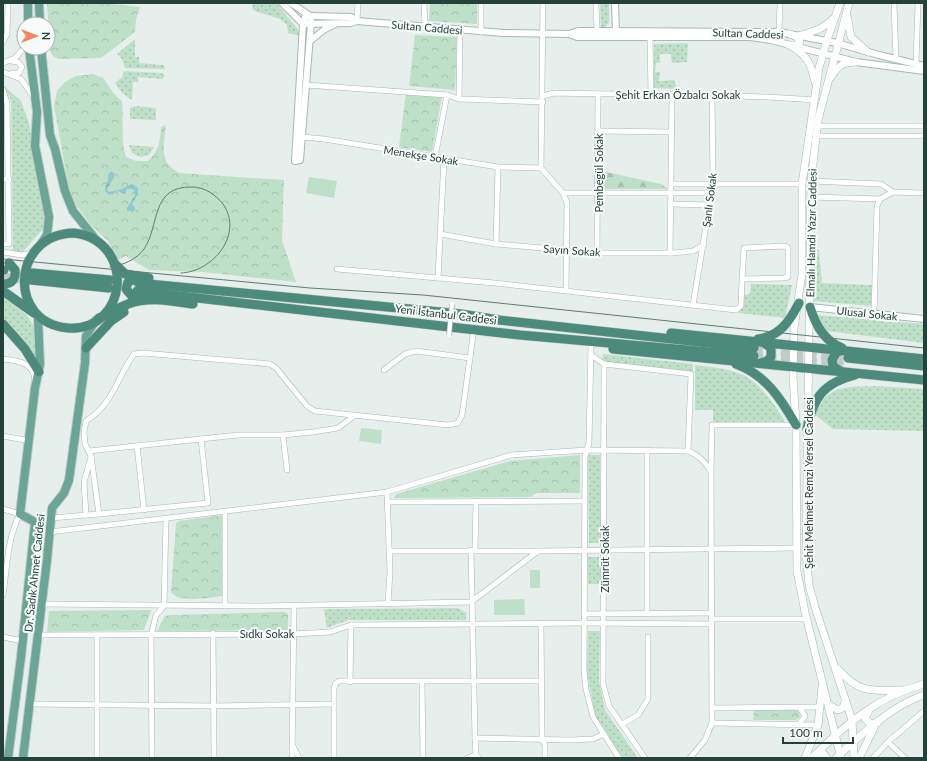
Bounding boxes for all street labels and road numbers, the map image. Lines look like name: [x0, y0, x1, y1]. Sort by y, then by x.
street label: Sultan Caddesi: [391, 17, 463, 37]
street label: Sultan Caddesi: [712, 25, 784, 41]
street label: Şehit Erkan Özbalcı Sokak: [616, 88, 741, 101]
street label: Pembegül Sokak: [592, 133, 605, 213]
street label: Menekşe Sokak: [383, 143, 460, 167]
street label: Elmalı Hamdi Yazır Caddesi: [803, 168, 819, 298]
street label: Şanlı Sokak: [699, 172, 719, 228]
street label: Sayın Sokak: [543, 242, 601, 259]
street label: Yeni İstanbul Caddesi: [394, 301, 498, 327]
street label: Ulusal Sokak: [836, 303, 899, 323]
street label: Şehit Mehmet Remzi Yersel Caddesi: [802, 397, 815, 569]
street label: Dr. Sadık Ahmet Caddesi: [21, 513, 47, 633]
street label: Zümrüt Sokak: [598, 525, 611, 593]
street label: Sıdkı Sokak: [240, 627, 295, 640]

